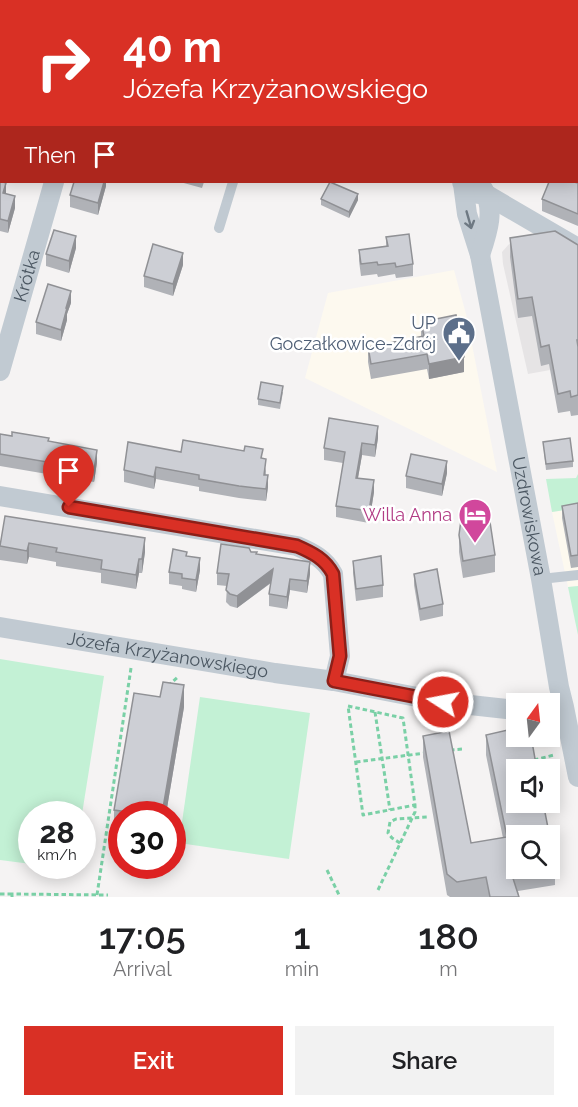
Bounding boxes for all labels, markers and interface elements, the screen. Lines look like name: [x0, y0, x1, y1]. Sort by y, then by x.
text: 40 m: [123, 23, 222, 72]
icon: right: [24, 24, 102, 102]
text: Józefa Krzyżanowskiego: [123, 73, 428, 104]
icon: arrive: [88, 138, 121, 171]
text: Then: [24, 142, 76, 168]
one-way arrow: [464, 210, 476, 229]
street label: Krótka: [9, 247, 44, 304]
place label: UP Goczałkowice-Zdrój: [270, 312, 436, 354]
public building icon: UP Goczałkowice-Zdrój: [441, 315, 477, 362]
pin: [43, 445, 94, 507]
icon: arrive: [52, 454, 85, 487]
street label: Uzdrowiskowa: [508, 455, 551, 577]
hotel icon: Willa Anna: [457, 497, 493, 544]
place label: Willa Anna: [363, 504, 452, 525]
street label: Józefa Krzyżanowskiego: [66, 627, 270, 682]
position arrow: [411, 670, 475, 734]
north arrow: [506, 693, 560, 747]
map controls: [506, 693, 560, 879]
button: sound: [506, 759, 560, 813]
speed limit sign: 30: [108, 801, 186, 879]
text: 28: [39, 815, 75, 850]
button: search: [506, 825, 560, 879]
text: km/h: [37, 846, 77, 864]
text: 17:05: [99, 915, 186, 957]
text: 1: [293, 915, 310, 957]
text: 180: [418, 915, 479, 957]
text: Arrival: [113, 957, 172, 981]
text: min: [285, 957, 319, 981]
text: m: [439, 957, 458, 981]
button: Exit: [24, 1026, 283, 1095]
button: Share: [295, 1026, 554, 1095]

